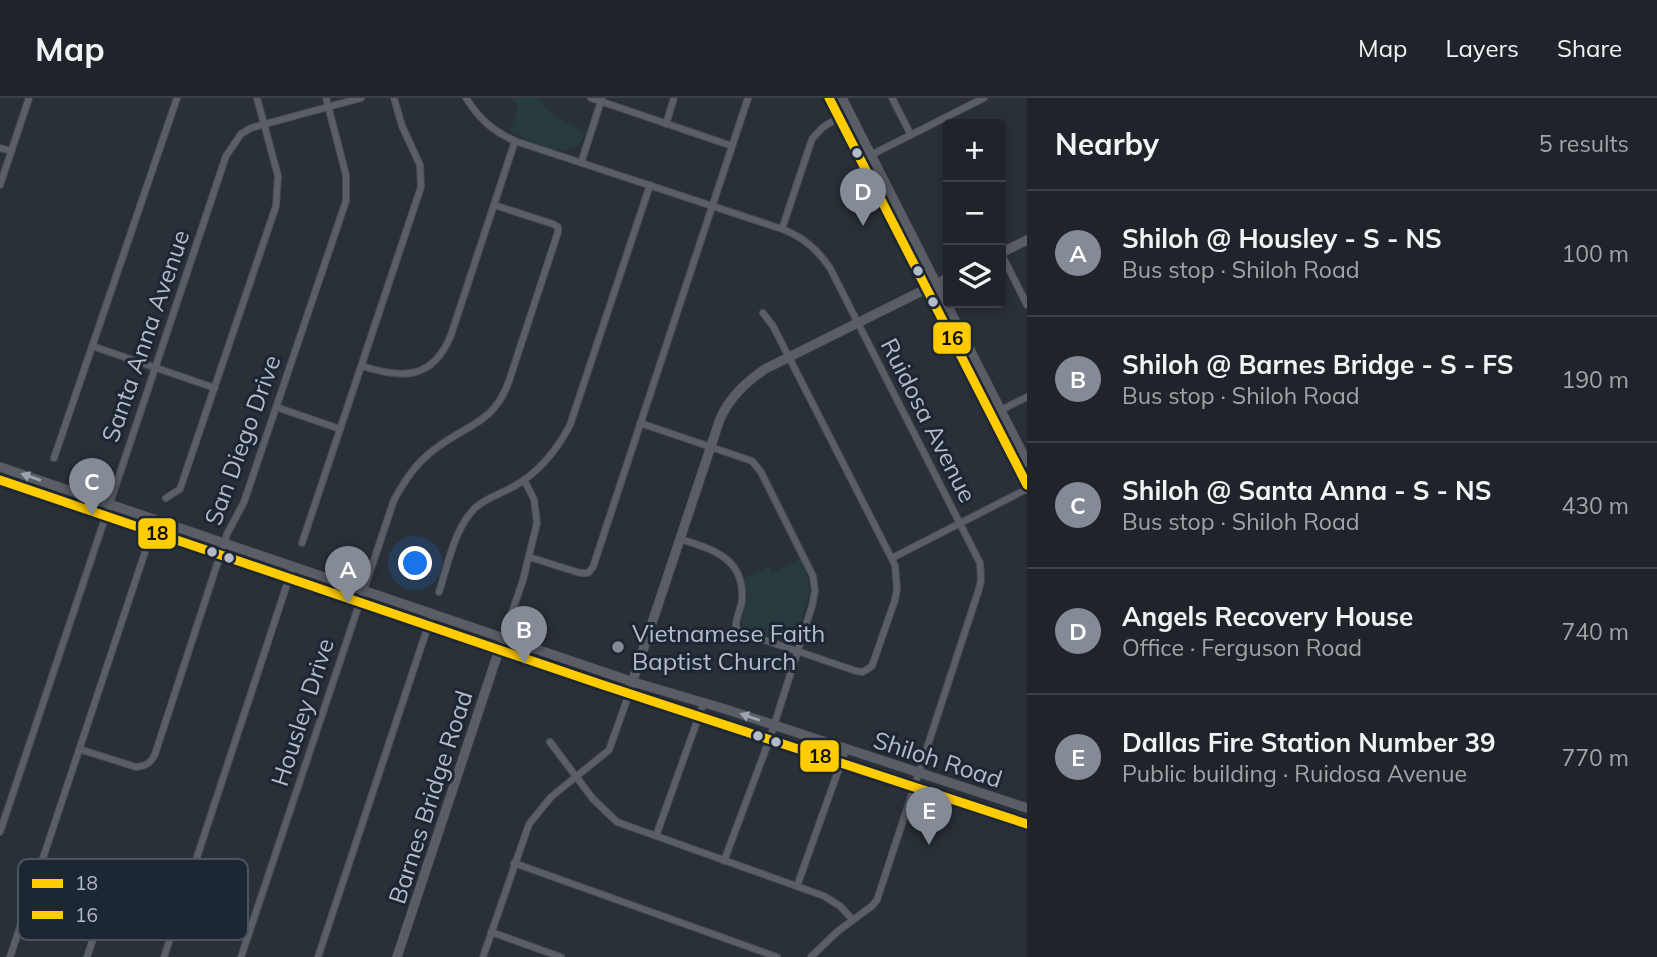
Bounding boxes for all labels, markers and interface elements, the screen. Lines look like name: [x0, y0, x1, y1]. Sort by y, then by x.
text: Map: [35, 28, 105, 69]
text: Map: [1358, 33, 1407, 63]
text: Layers: [1445, 33, 1519, 63]
text: Share: [1557, 33, 1622, 63]
map controls: [943, 119, 1006, 308]
button: +: [943, 119, 1006, 182]
text: Nearby: [1055, 125, 1159, 163]
text: 5 results: [1539, 129, 1629, 158]
unlabelled marker: [850, 146, 864, 160]
pin: D: [840, 168, 886, 226]
button: −: [943, 182, 1006, 245]
text: Shiloh @ Housley - S - NS: [1122, 222, 1442, 255]
street label: Santa Anna Avenue: [95, 226, 195, 446]
text: A: [1069, 239, 1087, 268]
text: 100 m: [1561, 239, 1629, 268]
button: layers: [943, 245, 1006, 308]
text: Bus stop · Shiloh Road: [1122, 255, 1360, 284]
unlabelled marker: [911, 264, 925, 278]
unlabelled marker: [926, 295, 940, 309]
line badge: 16: [932, 321, 972, 355]
text: 16: [941, 326, 963, 350]
street label: Ruidosa Avenue: [875, 333, 983, 507]
text: Shiloh @ Barnes Bridge - S - FS: [1122, 348, 1513, 381]
street label: San Diego Drive: [197, 351, 287, 529]
text: B: [1070, 365, 1086, 394]
text: 190 m: [1561, 365, 1629, 394]
text: Bus stop · Shiloh Road: [1122, 381, 1360, 410]
pin: C: [69, 458, 115, 516]
one-way arrow: [20, 471, 41, 482]
text: Shiloh @ Santa Anna - S - NS: [1122, 474, 1492, 507]
text: C: [1070, 491, 1086, 520]
text: 430 m: [1561, 491, 1629, 520]
text: Bus stop · Shiloh Road: [1122, 507, 1360, 536]
line badge: 18: [137, 517, 177, 550]
text: 18: [146, 521, 168, 545]
unlabelled marker: [205, 545, 219, 559]
pin: A: [325, 546, 371, 604]
your location: [398, 546, 432, 580]
unlabelled marker: [222, 551, 236, 565]
text: Angels Recovery House: [1122, 600, 1413, 633]
pin: B: [501, 606, 547, 664]
text: D: [1069, 617, 1087, 646]
text: 740 m: [1561, 617, 1629, 646]
place label: Vietnamese Faith Baptist Church: [632, 618, 825, 676]
text: Office · Ferguson Road: [1122, 633, 1362, 662]
street label: Housley Drive: [264, 634, 340, 790]
marker: Vietnamese Faith Baptist Church: [610, 639, 626, 655]
street label: Barnes Bridge Road: [381, 687, 479, 907]
one-way arrow: [739, 711, 760, 722]
street label: Shiloh Road: [870, 724, 1006, 794]
text: Dallas Fire Station Number 39: [1122, 726, 1496, 759]
unlabelled marker: [751, 729, 765, 743]
unlabelled marker: [769, 735, 783, 749]
line badge: 18: [799, 739, 840, 773]
text: E: [1071, 743, 1085, 772]
text: 770 m: [1561, 743, 1629, 772]
text: 18: [809, 744, 831, 768]
text: Public building · Ruidosa Avenue: [1122, 759, 1467, 788]
pin: E: [906, 787, 952, 845]
legend: [18, 859, 248, 940]
text: 18: [75, 871, 98, 895]
text: 16: [75, 903, 98, 927]

